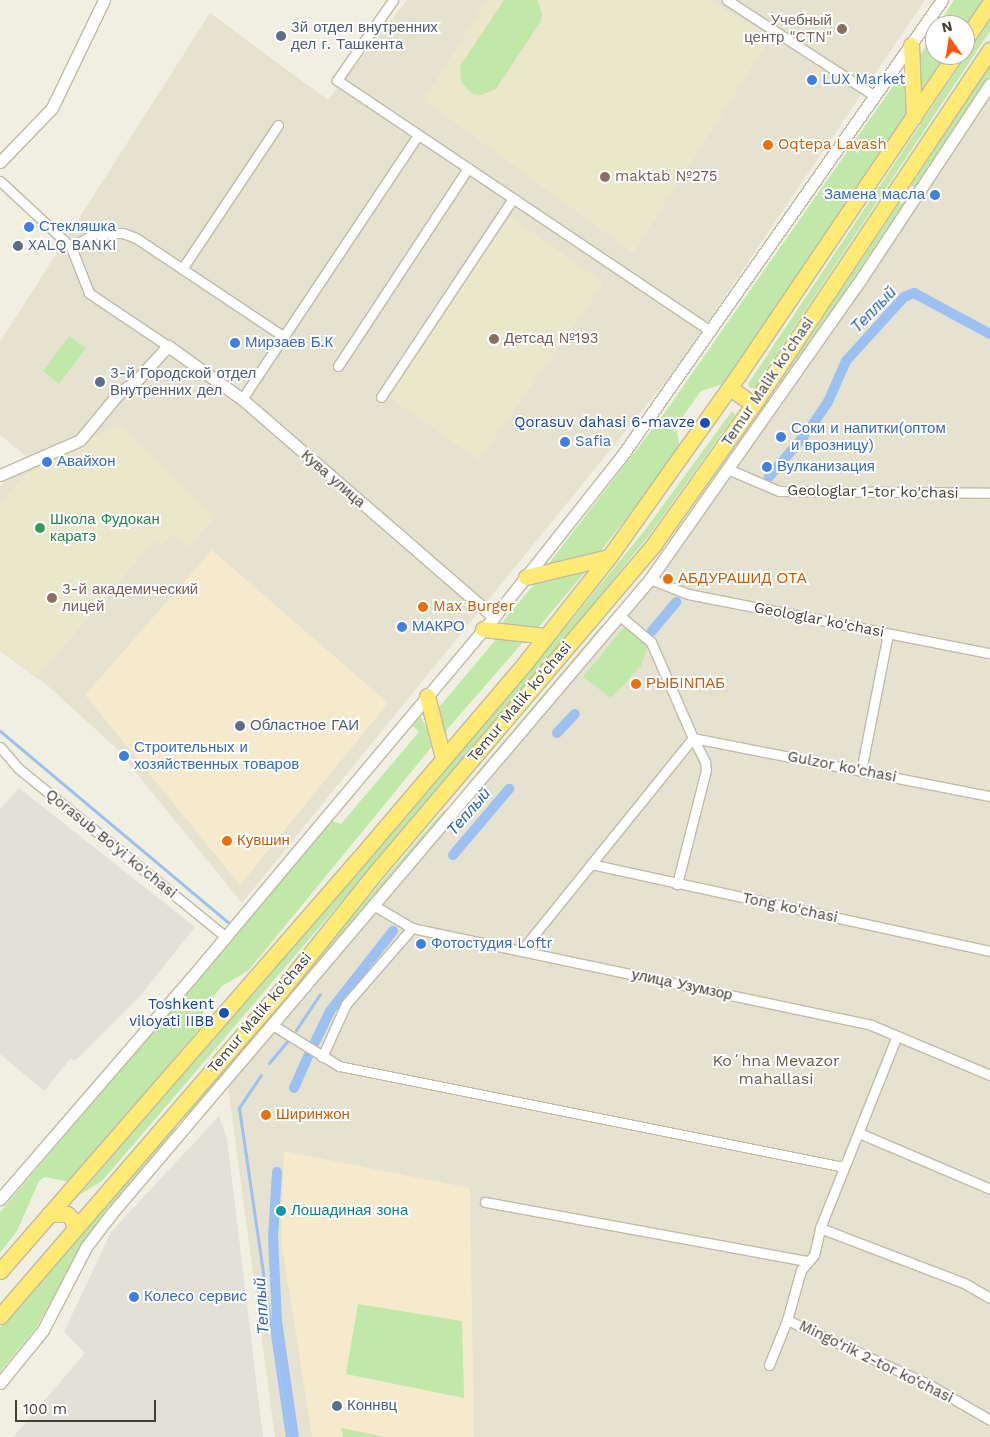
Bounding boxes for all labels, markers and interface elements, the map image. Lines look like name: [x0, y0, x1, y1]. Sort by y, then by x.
place label: Учебный центр "CTN": [744, 11, 832, 46]
north arrow: [925, 15, 975, 65]
text: N: [940, 17, 954, 35]
place label: 3й отдел внутренних дел г. Ташкента: [291, 18, 438, 53]
marker: Учебный центр "CTN": [836, 23, 848, 35]
marker: 3й отдел внутренних дел г. Ташкента: [275, 30, 287, 42]
place label: LUX Market: [822, 71, 906, 89]
marker: LUX Market: [806, 74, 818, 86]
place label: Oqtepa Lavash: [778, 136, 887, 154]
marker: Oqtepa Lavash: [762, 139, 774, 151]
place label: maktab №275: [615, 168, 718, 186]
marker: maktab №275: [599, 171, 611, 183]
place label: Замена масла: [824, 186, 925, 204]
marker: Замена масла: [929, 189, 941, 201]
place label: Стекляшка: [39, 218, 116, 236]
marker: Стекляшка: [23, 221, 35, 233]
place label: XALQ BANKI: [28, 237, 116, 255]
marker: XALQ BANKI: [12, 240, 24, 252]
water label: Теплый: [847, 283, 901, 337]
street label: Temur Malik ko'chasi: [718, 314, 818, 450]
place label: Детсад №193: [504, 330, 598, 348]
marker: Детсад №193: [488, 333, 500, 345]
place label: Мирзаев Б.К: [245, 334, 333, 352]
marker: Мирзаев Б.К: [229, 337, 241, 349]
place label: 3-й Городской отдел Внутренних дел: [110, 364, 256, 399]
marker: 3-й Городской отдел Внутренних дел: [94, 376, 106, 388]
place label: Qorasuv dahasi 6-mavze: [514, 414, 695, 432]
marker: Qorasuv dahasi 6-mavze: [699, 417, 711, 429]
place label: Соки и напитки(оптом и врозницу): [791, 419, 946, 454]
marker: Соки и напитки(оптом и врозницу): [775, 431, 787, 443]
place label: Safia: [575, 433, 611, 451]
marker: Safia: [559, 436, 571, 448]
street label: Кува улица: [297, 446, 369, 512]
place label: Авайхон: [57, 453, 115, 471]
marker: Авайхон: [41, 456, 53, 468]
place label: Вулканизация: [777, 458, 875, 476]
marker: Вулканизация: [761, 461, 773, 473]
street label: Geologlar 1-tor ko'chasi: [787, 481, 959, 503]
place label: Школа Фудокан каратэ: [50, 510, 160, 545]
marker: Школа Фудокан каратэ: [34, 522, 46, 534]
place label: АБДУРАШИД ОТА: [678, 570, 807, 588]
marker: АБДУРАШИД ОТА: [662, 573, 674, 585]
place label: 3-й академический лицей: [62, 580, 198, 615]
marker: 3-й академический лицей: [46, 592, 58, 604]
place label: Max Burger: [433, 598, 515, 616]
street label: Geologlar ko'chasi: [752, 599, 886, 641]
marker: Max Burger: [417, 601, 429, 613]
place label: МАКРО: [412, 618, 465, 636]
marker: МАКРО: [396, 621, 408, 633]
street label: Temur Malik ko'chasi: [464, 638, 576, 766]
place label: РЫБINПАБ: [646, 675, 725, 693]
marker: РЫБINПАБ: [630, 678, 642, 690]
place label: Областное ГАИ: [250, 717, 359, 735]
marker: Областное ГАИ: [234, 720, 246, 732]
place label: Строительных и хозяйственных товаров: [134, 738, 299, 773]
street label: Gulzor ko'chasi: [786, 748, 898, 786]
marker: Строительных и хозяйственных товаров: [118, 750, 130, 762]
water label: Теплый: [443, 784, 495, 840]
street label: Qorasub Bo'yi ko'chasi: [42, 786, 180, 902]
place label: Кувшин: [237, 832, 290, 850]
marker: Кувшин: [221, 835, 233, 847]
street label: Tong ko'chasi: [741, 889, 839, 927]
place label: Фотостудия Loftr: [431, 935, 553, 953]
marker: Фотостудия Loftr: [415, 938, 427, 950]
street label: Temur Malik ko'chasi: [204, 949, 316, 1077]
street label: улица Узумзор: [630, 966, 734, 1004]
place label: Toshkent viloyati IIBB: [129, 995, 214, 1030]
marker: Toshkent viloyati IIBB: [218, 1007, 230, 1019]
district label: Koʻhna Mevazor mahallasi: [712, 1051, 840, 1089]
place label: Ширинжон: [276, 1106, 350, 1124]
marker: Ширинжон: [260, 1109, 272, 1121]
place label: Лошадиная зона: [291, 1202, 408, 1220]
marker: Лошадиная зона: [275, 1205, 287, 1217]
water label: Теплый: [250, 1277, 274, 1335]
place label: Колесо сервис: [144, 1288, 247, 1306]
marker: Колесо сервис: [128, 1291, 140, 1303]
street label: Mingo‘rik 2-tor ko‘chasi: [796, 1317, 956, 1407]
scale bar: [18, 1390, 159, 1422]
place label: Коннвц: [347, 1397, 397, 1415]
text: 100 m: [23, 1400, 67, 1418]
marker: Коннвц: [331, 1400, 343, 1412]

